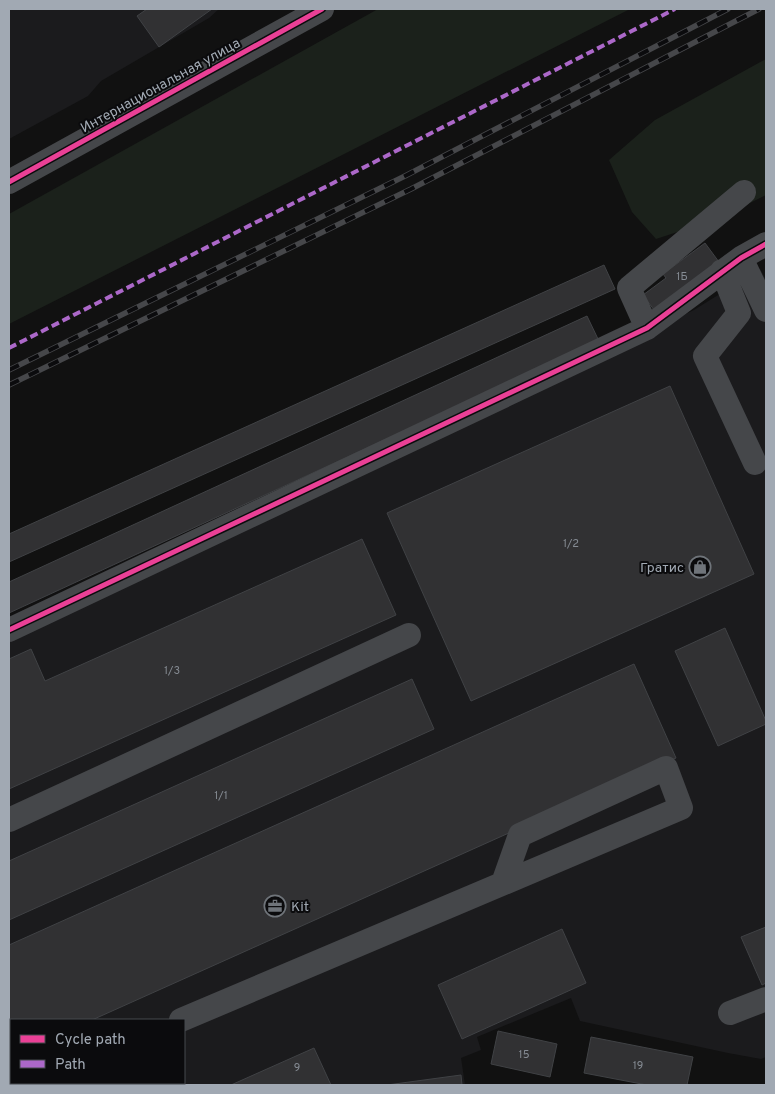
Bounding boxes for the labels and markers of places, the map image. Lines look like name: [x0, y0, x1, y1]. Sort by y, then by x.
shop icon: Гратис: [688, 555, 712, 579]
place label: Гратис: [640, 560, 684, 577]
office icon: Kit: [263, 894, 287, 918]
place label: Kit: [291, 899, 309, 916]

